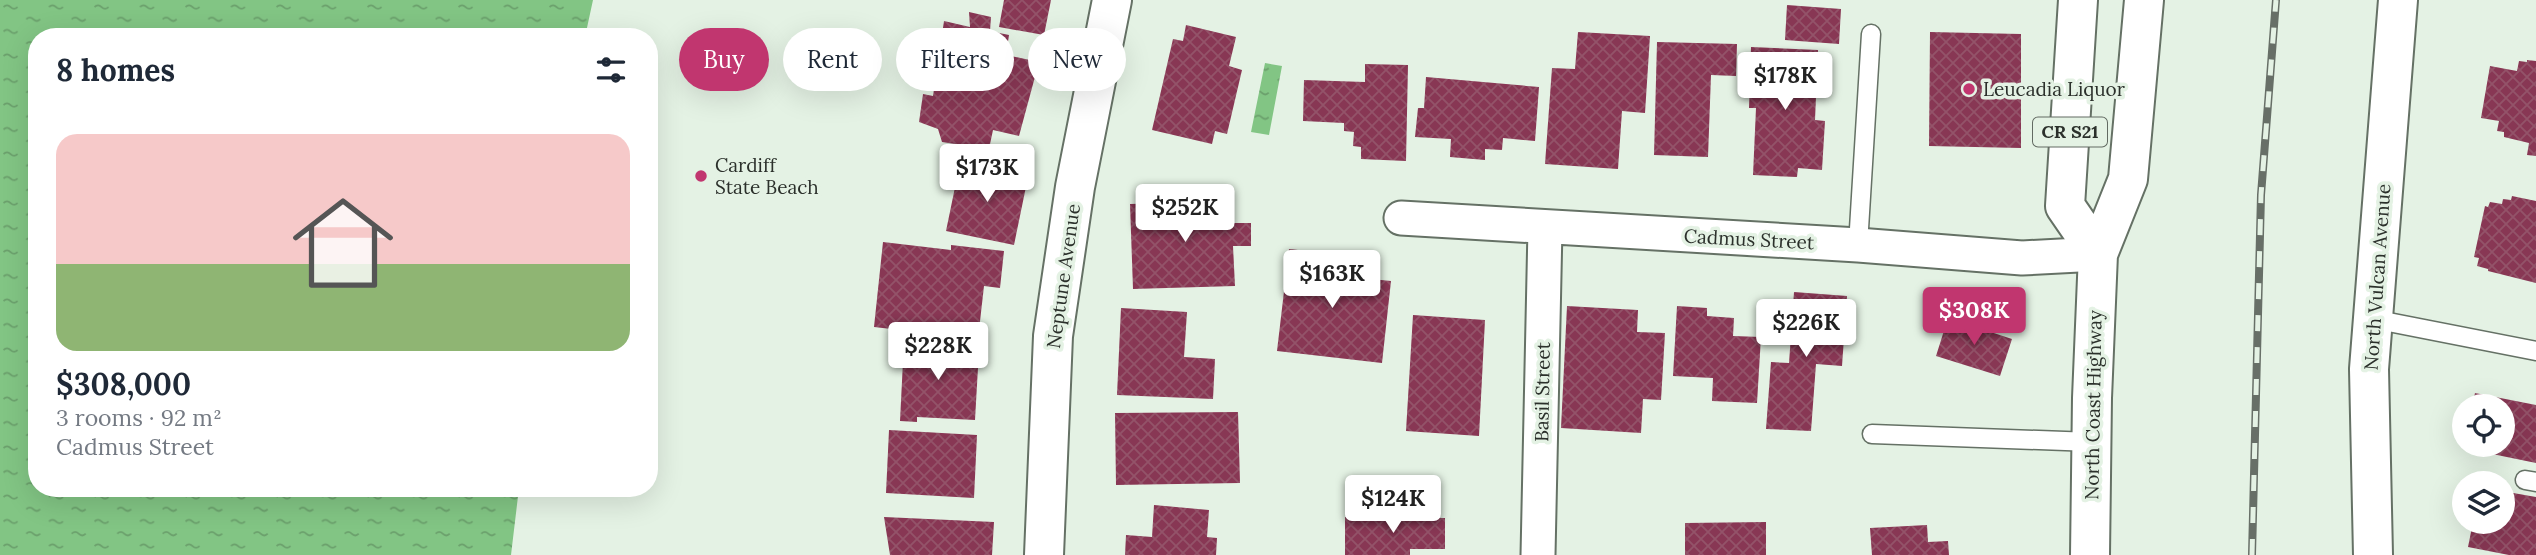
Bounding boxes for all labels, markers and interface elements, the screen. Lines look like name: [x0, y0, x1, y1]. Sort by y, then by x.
chip: Buy: [679, 28, 769, 91]
chip: Rent: [783, 28, 882, 91]
chip: Filters: [896, 28, 1014, 91]
chip: New: [1028, 28, 1126, 91]
text: 8 homes: [56, 51, 175, 89]
icon: filters: [592, 51, 630, 89]
pin: $178K: [1736, 52, 1834, 112]
text: $178K: [1753, 60, 1817, 89]
place label: Leucadia Liquor: [1983, 77, 2126, 101]
marker: Leucadia Liquor: [1961, 81, 1977, 97]
road number: CR S21: [2033, 118, 2107, 146]
pin: $173K: [938, 144, 1036, 204]
text: $173K: [956, 152, 1018, 181]
place label: Cardiff State Beach: [715, 153, 819, 199]
marker: Cardiff State Beach: [693, 168, 709, 184]
icon: home: [280, 180, 406, 306]
street label: North Vulcan Avenue: [2359, 183, 2395, 371]
pin: $252K: [1136, 184, 1234, 244]
text: $252K: [1152, 192, 1218, 221]
street label: Neptune Avenue: [1041, 202, 1085, 350]
street label: Cadmus Street: [1683, 224, 1815, 254]
pin: $163K: [1283, 250, 1381, 310]
text: $163K: [1299, 258, 1365, 287]
pin: $308K: [1925, 288, 2023, 347]
text: $308K: [1939, 295, 2009, 324]
pin: $226K: [1757, 300, 1855, 359]
text: $226K: [1772, 307, 1840, 336]
street label: North Coast Highway: [2079, 310, 2107, 500]
pin: $228K: [889, 322, 987, 382]
text: $228K: [904, 330, 972, 359]
street label: Basil Street: [1529, 341, 1555, 442]
text: $308,000: [56, 365, 191, 403]
map controls: [2452, 394, 2515, 534]
button: locate: [2452, 394, 2515, 457]
text: 3 rooms · 92 m²: [56, 403, 222, 432]
text: Cadmus Street: [56, 432, 214, 461]
button: layers: [2452, 471, 2515, 534]
pin: $124K: [1344, 476, 1442, 535]
text: $124K: [1361, 483, 1425, 512]

